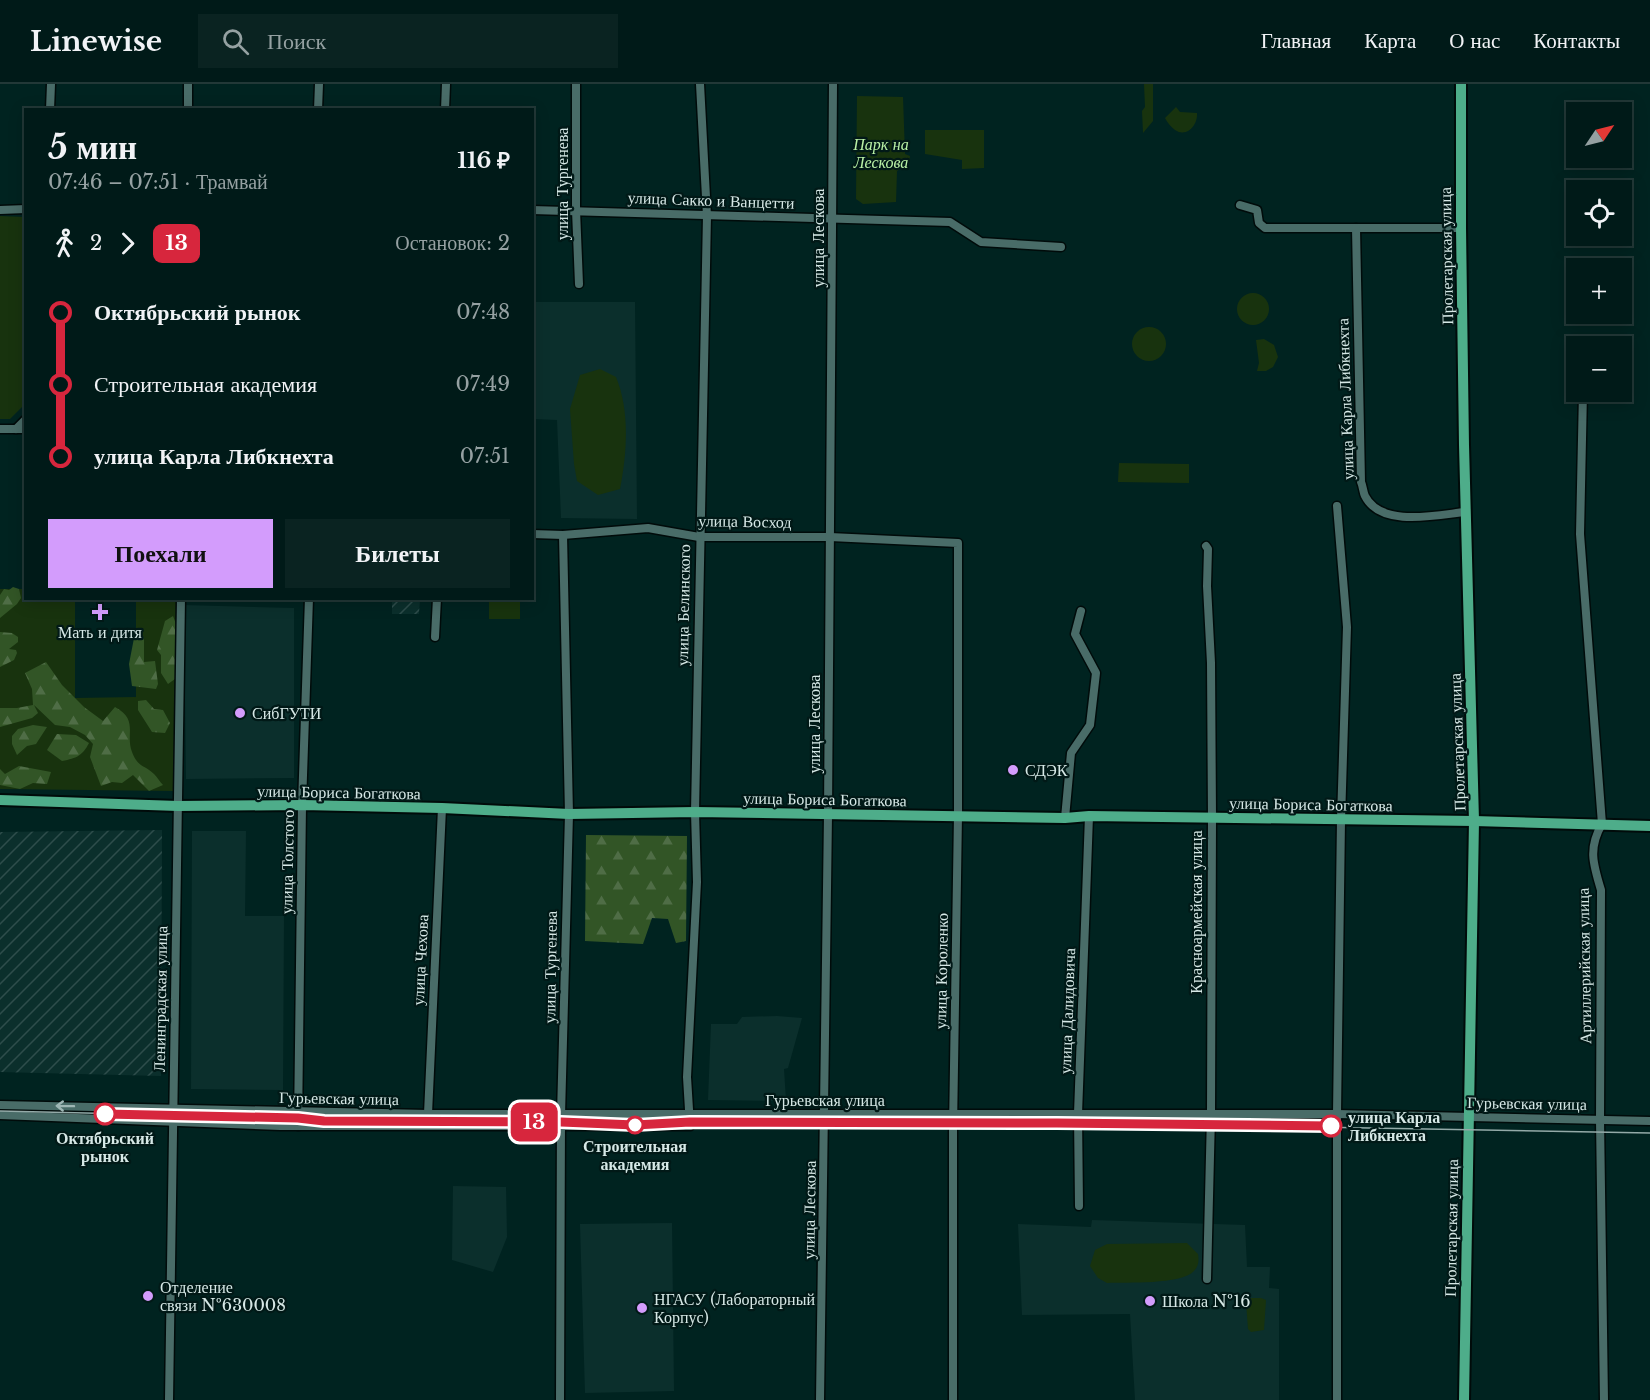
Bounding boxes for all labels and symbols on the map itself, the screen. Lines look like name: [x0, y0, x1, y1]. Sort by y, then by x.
north arrow: [1566, 102, 1632, 168]
street label: улица Тургенева: [552, 128, 572, 240]
park label: Парк на Лескова: [852, 134, 909, 172]
street label: улица Сакко и Ванцетти: [627, 187, 795, 213]
street label: Пролетарская улица: [1435, 187, 1457, 325]
street label: улица Лескова: [808, 189, 828, 287]
street label: улица Карла Либкнехта: [1332, 318, 1358, 480]
street label: улица Восход: [698, 510, 792, 532]
street label: улица Белинского: [672, 544, 694, 666]
marker: Мать и дитя: [91, 603, 109, 621]
place label: Мать и дитя: [58, 622, 143, 642]
street label: Пролетарская улица: [1445, 673, 1469, 811]
street label: улица Лескова: [804, 675, 824, 773]
place label: СибГУТИ: [252, 703, 322, 723]
marker: СибГУТИ: [233, 706, 247, 720]
place label: СДЭК: [1025, 760, 1068, 780]
marker: СДЭК: [1006, 763, 1020, 777]
street label: улица Бориса Богаткова: [257, 781, 421, 803]
street label: улица Бориса Богаткова: [743, 788, 907, 810]
street label: улица Бориса Богаткова: [1229, 793, 1393, 815]
street label: улица Толстого: [276, 810, 298, 914]
street label: Красноармейская улица: [1186, 830, 1206, 994]
street label: Артиллерийская улица: [1573, 888, 1595, 1044]
street label: улица Тургенева: [539, 911, 561, 1023]
street label: улица Короленко: [930, 913, 952, 1029]
street label: улица Чехова: [408, 914, 432, 1006]
street label: Ленинградская улица: [149, 926, 171, 1072]
street label: улица Далидовича: [1055, 948, 1079, 1074]
street label: Гурьевская улица: [279, 1087, 399, 1109]
street label: Гурьевская улица: [765, 1090, 885, 1110]
street label: Гурьевская улица: [1467, 1092, 1587, 1114]
one-way arrow: [55, 1101, 75, 1112]
line badge: 13: [507, 1102, 561, 1142]
marker: Октябрьский рынок: [94, 1103, 116, 1125]
place label: улица Карла Либкнехта: [1348, 1107, 1440, 1145]
marker: улица Карла Либкнехта: [1320, 1115, 1342, 1137]
marker: Строительная академия: [626, 1116, 644, 1134]
place label: Октябрьский рынок: [56, 1128, 154, 1166]
place label: Строительная академия: [583, 1136, 687, 1174]
street label: Пролетарская улица: [1440, 1159, 1462, 1297]
street label: улица Лескова: [798, 1160, 820, 1260]
place label: Отделение связи №630008: [160, 1277, 286, 1315]
marker: Отделение связи №630008: [141, 1289, 155, 1303]
place label: НГАСУ (Лабораторный Корпус): [654, 1289, 815, 1327]
place label: Школа №16: [1162, 1291, 1251, 1311]
marker: Школа №16: [1143, 1294, 1157, 1308]
marker: НГАСУ (Лабораторный Корпус): [635, 1301, 649, 1315]

